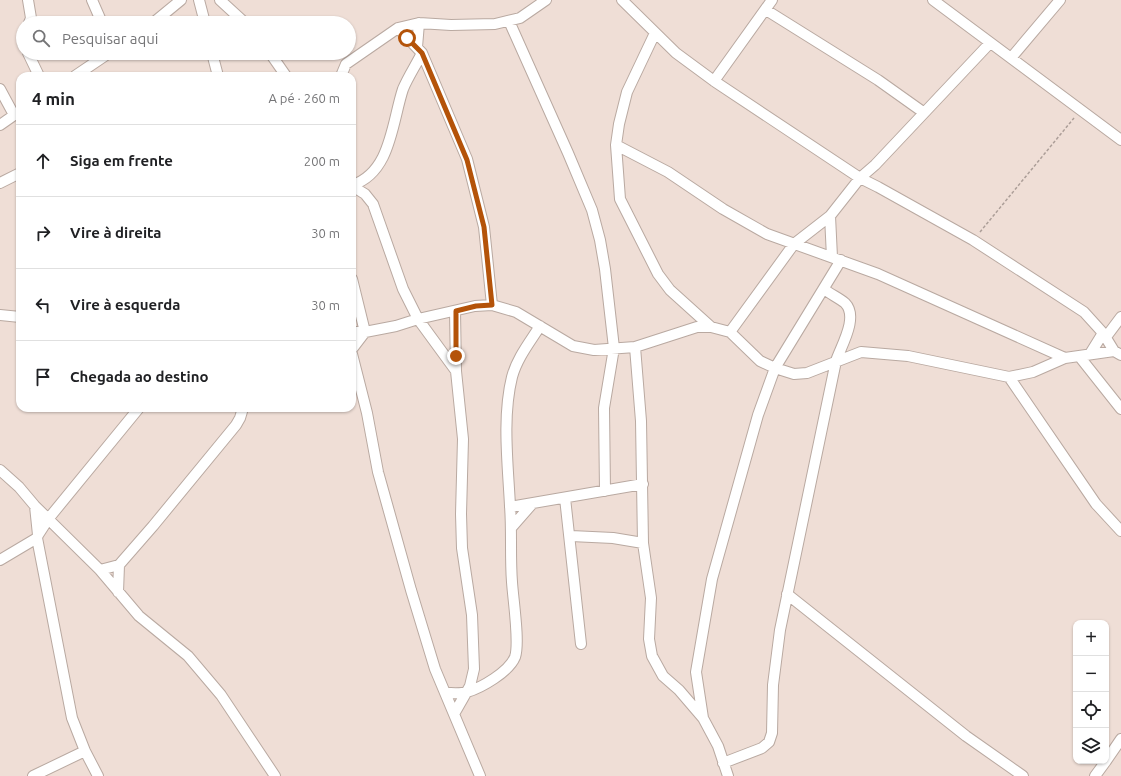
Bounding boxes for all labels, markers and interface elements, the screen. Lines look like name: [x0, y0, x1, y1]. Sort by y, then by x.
search box: [16, 16, 356, 60]
icon: search: [30, 27, 52, 49]
route start: [398, 29, 416, 47]
text: Pesquisar aqui: [62, 30, 158, 47]
text: 4 min: [32, 89, 75, 108]
text: A pé · 260 m: [268, 91, 340, 105]
icon: ahead: [32, 150, 54, 172]
text: Siga em frente: [70, 152, 173, 169]
text: 200 m: [304, 154, 340, 168]
icon: right: [32, 222, 54, 244]
text: Vire à direita: [70, 224, 162, 241]
text: 30 m: [311, 226, 340, 240]
icon: left: [32, 294, 54, 316]
text: Vire à esquerda: [70, 296, 180, 313]
text: 30 m: [311, 298, 340, 312]
route end: [447, 347, 465, 365]
icon: arrive: [32, 366, 54, 388]
text: Chegada ao destino: [70, 368, 209, 385]
map controls: [1073, 620, 1109, 764]
button: +: [1073, 620, 1109, 656]
button: −: [1073, 656, 1109, 692]
button: locate: [1073, 692, 1109, 728]
button: layers: [1073, 728, 1109, 764]

